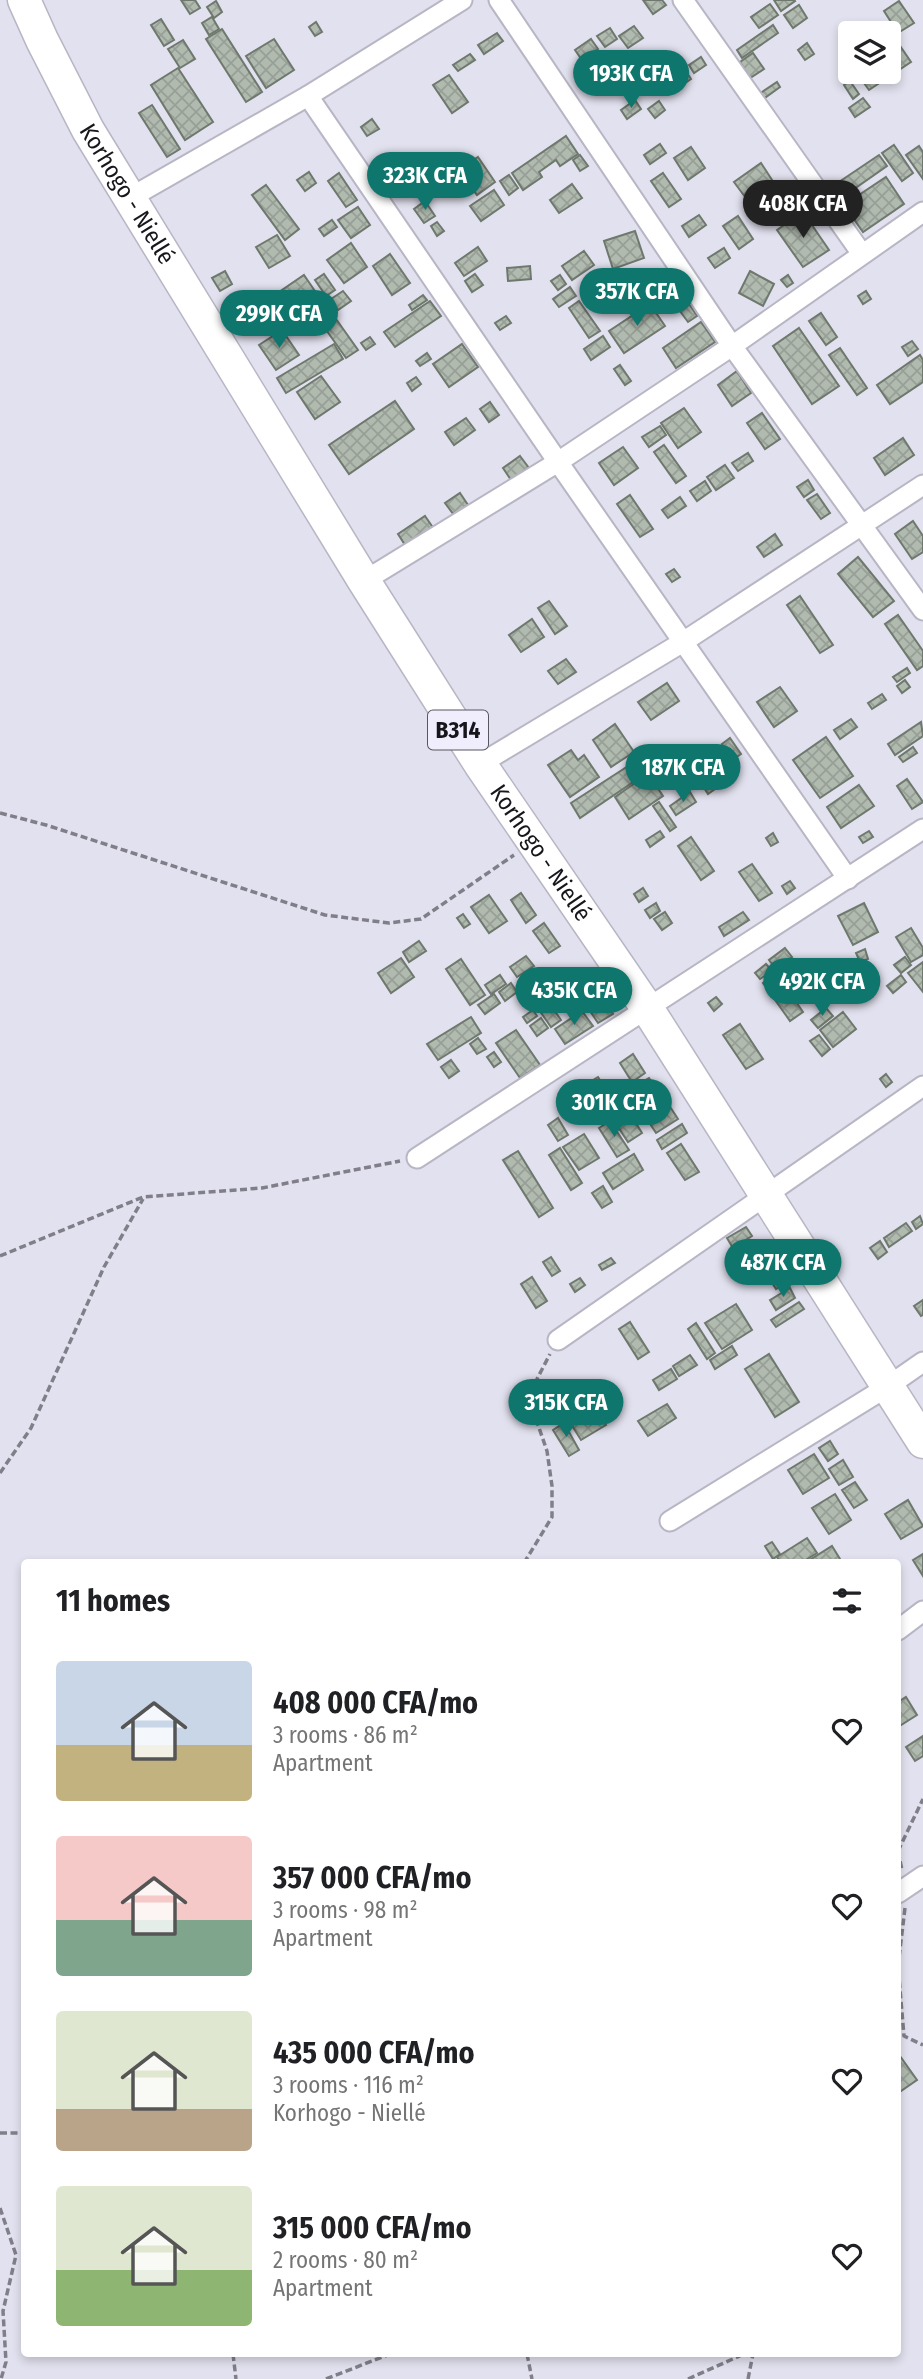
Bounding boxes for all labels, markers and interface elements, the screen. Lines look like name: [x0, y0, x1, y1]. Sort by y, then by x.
map controls: [838, 21, 901, 84]
button: layers: [838, 21, 901, 84]
pin: 193K CFA: [559, 50, 703, 110]
text: 193K CFA: [589, 59, 673, 87]
street label: Korhogo - Niellé: [74, 119, 181, 269]
pin: 323K CFA: [353, 152, 497, 212]
text: 323K CFA: [383, 161, 467, 189]
pin: 408K CFA: [731, 180, 875, 240]
text: 408K CFA: [759, 189, 847, 217]
pin: 357K CFA: [565, 268, 709, 328]
text: 357K CFA: [595, 277, 679, 305]
pin: 299K CFA: [207, 290, 351, 350]
text: 299K CFA: [236, 299, 322, 327]
road number: B314: [428, 710, 488, 750]
pin: 187K CFA: [611, 744, 755, 804]
text: 187K CFA: [641, 753, 725, 781]
street label: Korhogo - Niellé: [484, 779, 597, 926]
pin: 492K CFA: [750, 958, 894, 1018]
text: 492K CFA: [779, 967, 865, 995]
pin: 435K CFA: [502, 968, 646, 1027]
text: 435K CFA: [531, 976, 617, 1004]
pin: 301K CFA: [542, 1080, 686, 1139]
text: 301K CFA: [572, 1088, 656, 1116]
pin: 487K CFA: [711, 1240, 855, 1299]
text: 487K CFA: [740, 1248, 826, 1276]
pin: 315K CFA: [494, 1380, 638, 1439]
text: 315K CFA: [524, 1388, 608, 1416]
icon: filters: [828, 1582, 866, 1620]
text: 11 homes: [56, 1583, 170, 1619]
text: 408 000 CFA/mo: [273, 1685, 478, 1721]
icon: home: [112, 1689, 196, 1773]
icon: heart: [828, 1712, 866, 1750]
text: 3 rooms · 86 m²: [273, 1721, 418, 1749]
text: Apartment: [273, 1749, 373, 1777]
text: 357 000 CFA/mo: [273, 1860, 471, 1896]
icon: home: [112, 1864, 196, 1948]
icon: heart: [828, 1887, 866, 1925]
text: 3 rooms · 98 m²: [273, 1896, 418, 1924]
text: Apartment: [273, 1924, 373, 1952]
text: 435 000 CFA/mo: [273, 2035, 474, 2071]
icon: home: [112, 2039, 196, 2123]
icon: heart: [828, 2062, 866, 2100]
text: 3 rooms · 116 m²: [273, 2071, 424, 2099]
text: Korhogo - Niellé: [273, 2099, 426, 2127]
text: 315 000 CFA/mo: [273, 2210, 471, 2246]
icon: home: [112, 2214, 196, 2298]
icon: heart: [828, 2237, 866, 2275]
text: 2 rooms · 80 m²: [273, 2246, 418, 2274]
text: Apartment: [273, 2274, 373, 2302]

